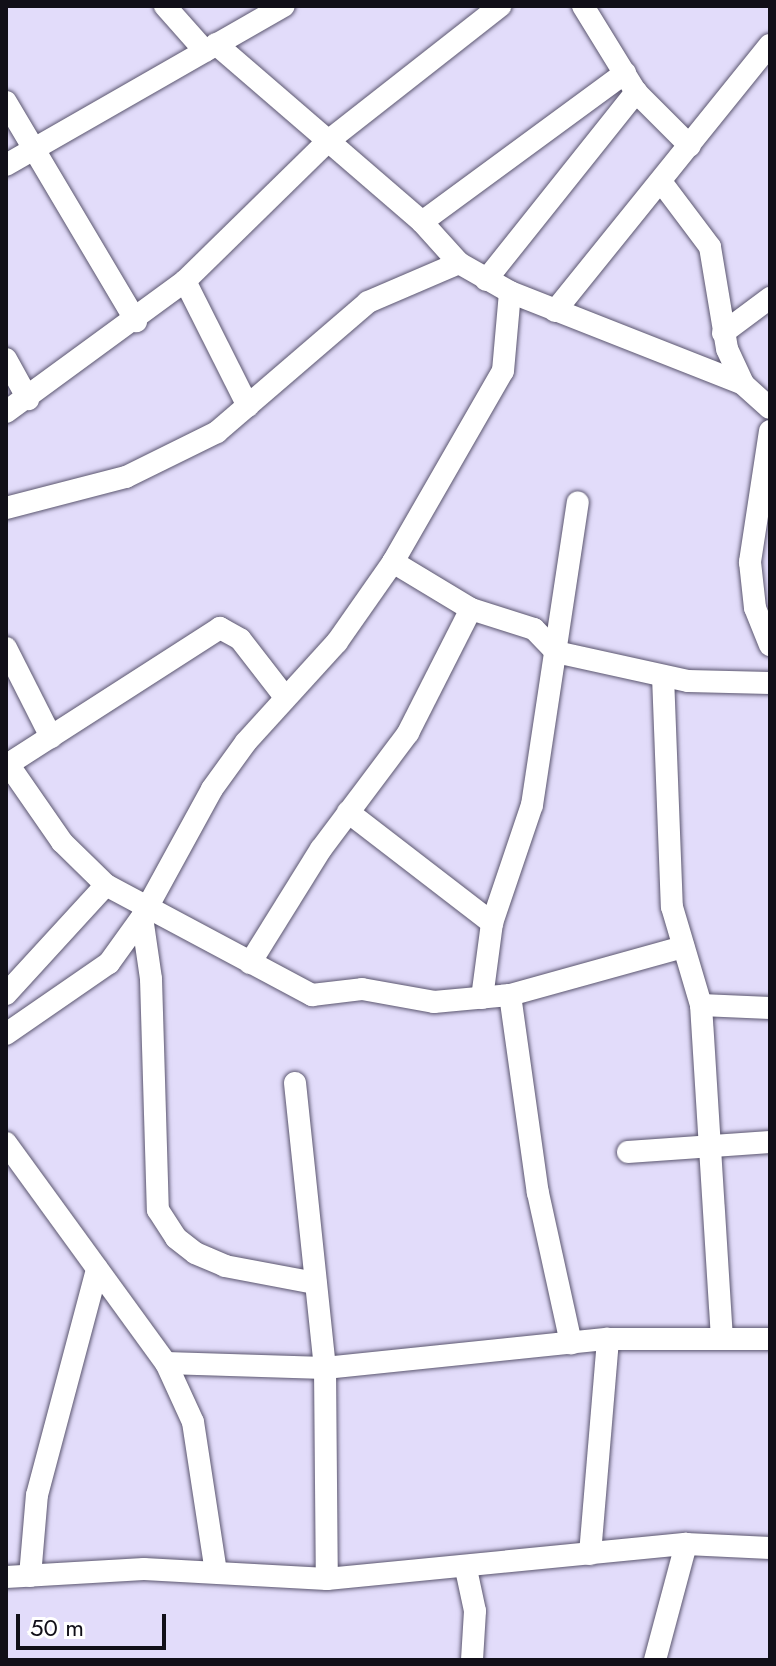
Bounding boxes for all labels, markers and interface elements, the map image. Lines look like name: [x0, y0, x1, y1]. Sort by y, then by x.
scale bar: [20, 1598, 170, 1648]
text: 50 m: [30, 1610, 84, 1645]

